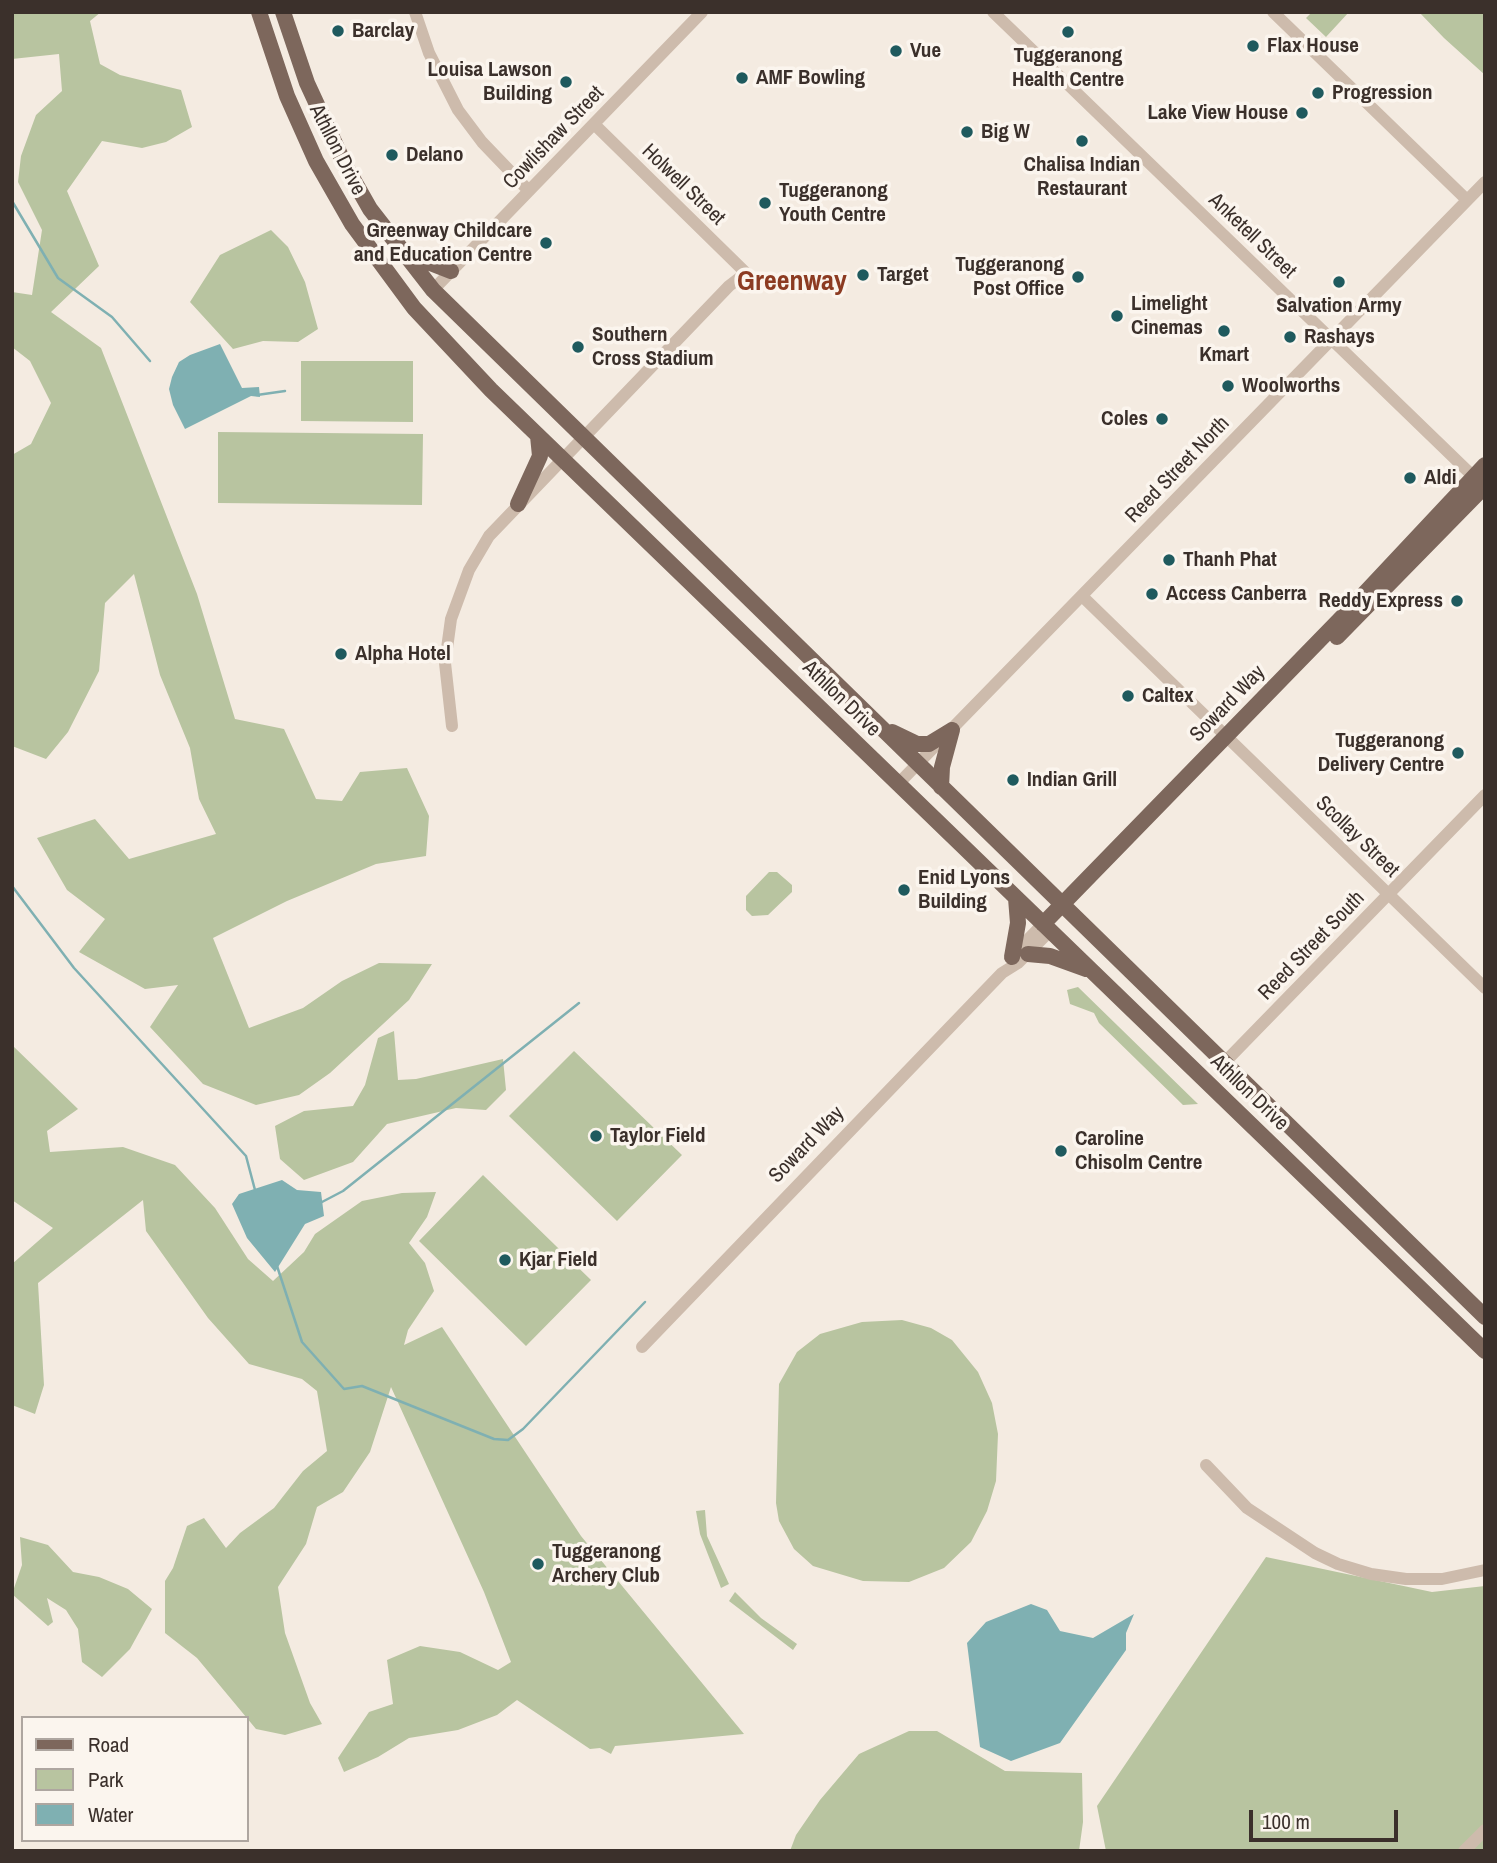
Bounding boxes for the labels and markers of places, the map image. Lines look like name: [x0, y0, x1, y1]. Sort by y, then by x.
place label: Barclay: [352, 18, 414, 44]
marker: Barclay: [330, 23, 346, 39]
marker: Tuggeranong Health Centre: [1060, 24, 1076, 40]
place label: Flax House: [1267, 33, 1359, 59]
place label: Vue: [910, 38, 941, 64]
marker: Flax House: [1245, 38, 1261, 54]
marker: Vue: [888, 43, 904, 59]
place label: Tuggeranong Health Centre: [1012, 43, 1124, 93]
place label: Louisa Lawson Building: [428, 57, 552, 107]
place label: AMF Bowling: [756, 65, 865, 91]
marker: AMF Bowling: [734, 70, 750, 86]
marker: Louisa Lawson Building: [558, 74, 574, 90]
place label: Progression: [1332, 80, 1432, 106]
marker: Progression: [1310, 85, 1326, 101]
place label: Lake View House: [1148, 100, 1288, 126]
marker: Lake View House: [1294, 105, 1310, 121]
place label: Big W: [981, 119, 1030, 145]
marker: Big W: [959, 124, 975, 140]
marker: Chalisa Indian Restaurant: [1074, 133, 1090, 149]
place label: Delano: [406, 142, 463, 168]
marker: Delano: [384, 147, 400, 163]
place label: Chalisa Indian Restaurant: [1024, 152, 1140, 202]
place label: Tuggeranong Youth Centre: [779, 178, 888, 228]
marker: Tuggeranong Youth Centre: [757, 195, 773, 211]
place label: Greenway Childcare and Education Centre: [354, 218, 532, 268]
marker: Greenway Childcare and Education Centre: [538, 235, 554, 251]
place label: Tuggeranong Post Office: [955, 252, 1064, 302]
place label: Target: [877, 262, 928, 288]
marker: Target: [855, 267, 871, 283]
marker: Tuggeranong Post Office: [1070, 269, 1086, 285]
marker: Salvation Army: [1331, 274, 1347, 290]
place label: Limelight Cinemas: [1131, 291, 1208, 341]
place label: Salvation Army: [1276, 293, 1402, 319]
marker: Limelight Cinemas: [1109, 308, 1125, 324]
place label: Southern Cross Stadium: [592, 322, 714, 372]
marker: Kmart: [1216, 323, 1232, 339]
place label: Rashays: [1304, 324, 1375, 350]
marker: Rashays: [1282, 329, 1298, 345]
marker: Southern Cross Stadium: [570, 339, 586, 355]
place label: Kmart: [1199, 342, 1249, 368]
place label: Woolworths: [1242, 373, 1340, 399]
marker: Woolworths: [1220, 378, 1236, 394]
place label: Coles: [1101, 406, 1148, 432]
marker: Coles: [1154, 411, 1170, 427]
place label: Aldi: [1424, 465, 1457, 491]
marker: Aldi: [1402, 470, 1418, 486]
place label: Thanh Phat: [1183, 547, 1277, 573]
marker: Thanh Phat: [1161, 552, 1177, 568]
place label: Access Canberra: [1166, 581, 1307, 607]
marker: Access Canberra: [1144, 586, 1160, 602]
place label: Reddy Express: [1319, 588, 1443, 614]
marker: Reddy Express: [1449, 593, 1465, 609]
place label: Alpha Hotel: [355, 641, 451, 667]
marker: Alpha Hotel: [333, 646, 349, 662]
place label: Caltex: [1142, 683, 1194, 709]
marker: Caltex: [1120, 688, 1136, 704]
place label: Tuggeranong Delivery Centre: [1318, 728, 1444, 778]
marker: Tuggeranong Delivery Centre: [1450, 745, 1466, 761]
place label: Indian Grill: [1027, 767, 1117, 793]
marker: Indian Grill: [1005, 772, 1021, 788]
place label: Enid Lyons Building: [918, 865, 1010, 915]
marker: Enid Lyons Building: [896, 882, 912, 898]
place label: Taylor Field: [610, 1123, 705, 1149]
place label: Caroline Chisolm Centre: [1075, 1126, 1202, 1176]
marker: Taylor Field: [588, 1128, 604, 1144]
marker: Caroline Chisolm Centre: [1053, 1143, 1069, 1159]
place label: Kjar Field: [519, 1247, 597, 1273]
marker: Kjar Field: [497, 1252, 513, 1268]
place label: Tuggeranong Archery Club: [552, 1539, 661, 1589]
marker: Tuggeranong Archery Club: [530, 1556, 546, 1572]

